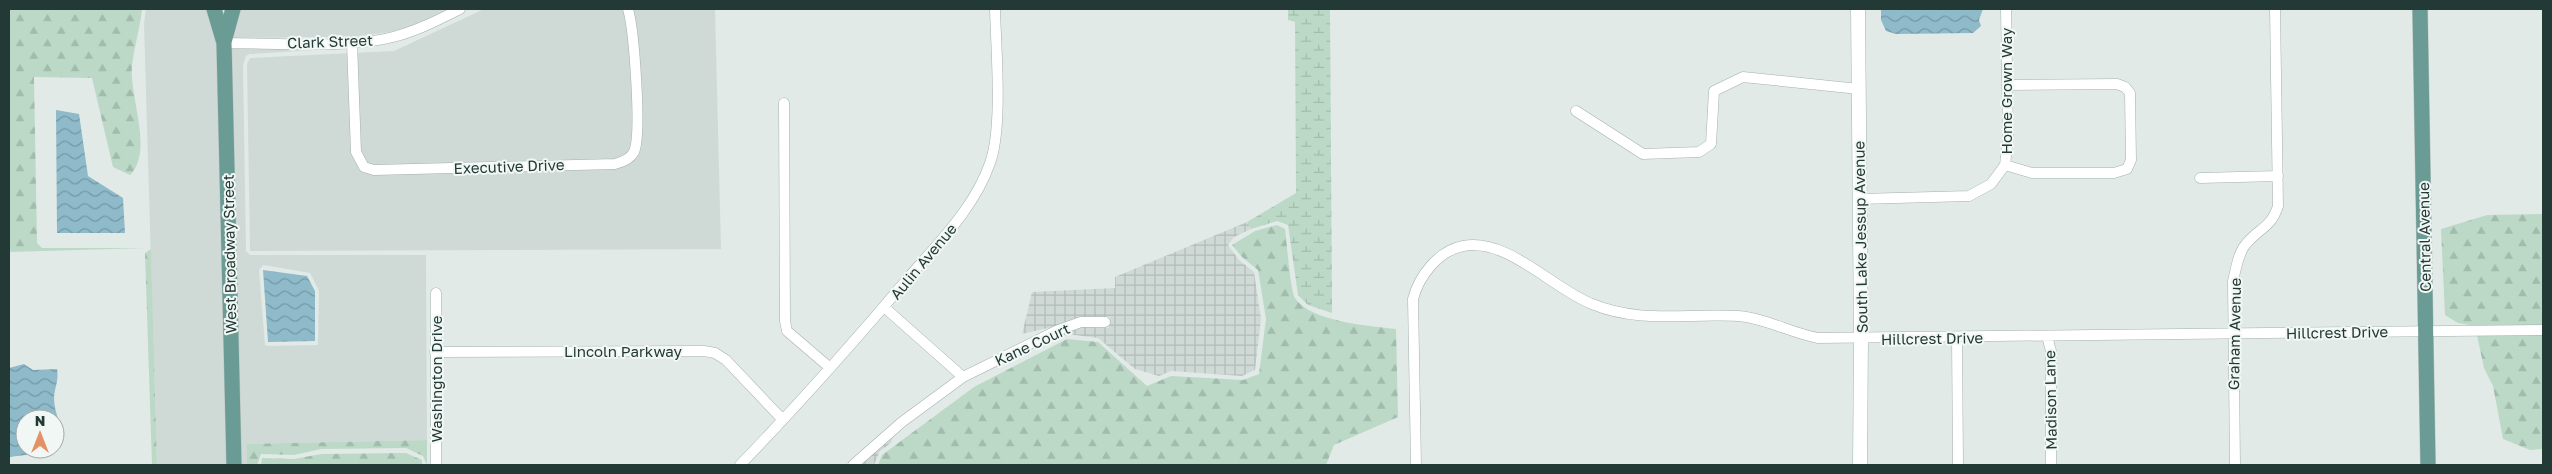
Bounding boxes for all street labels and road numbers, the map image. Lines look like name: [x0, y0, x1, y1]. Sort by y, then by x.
street label: Home Grown Way: [1997, 27, 2015, 154]
street label: Clark Street: [287, 31, 373, 51]
street label: South Lake Jessup Avenue: [1849, 140, 1871, 333]
street label: Executive Drive: [453, 155, 565, 177]
street label: West Broadway Street: [219, 174, 239, 334]
street label: Central Avenue: [2414, 182, 2434, 292]
street label: Aulin Avenue: [886, 219, 960, 303]
street label: Graham Avenue: [2224, 277, 2244, 390]
street label: Washington Drive: [427, 315, 445, 443]
street label: Kane Court: [992, 319, 1072, 369]
street label: Hillcrest Drive: [2286, 322, 2389, 342]
street label: Hillcrest Drive: [1881, 328, 1984, 348]
street label: Lincoln Parkway: [564, 342, 682, 360]
street label: Madison Lane: [2040, 350, 2060, 450]

